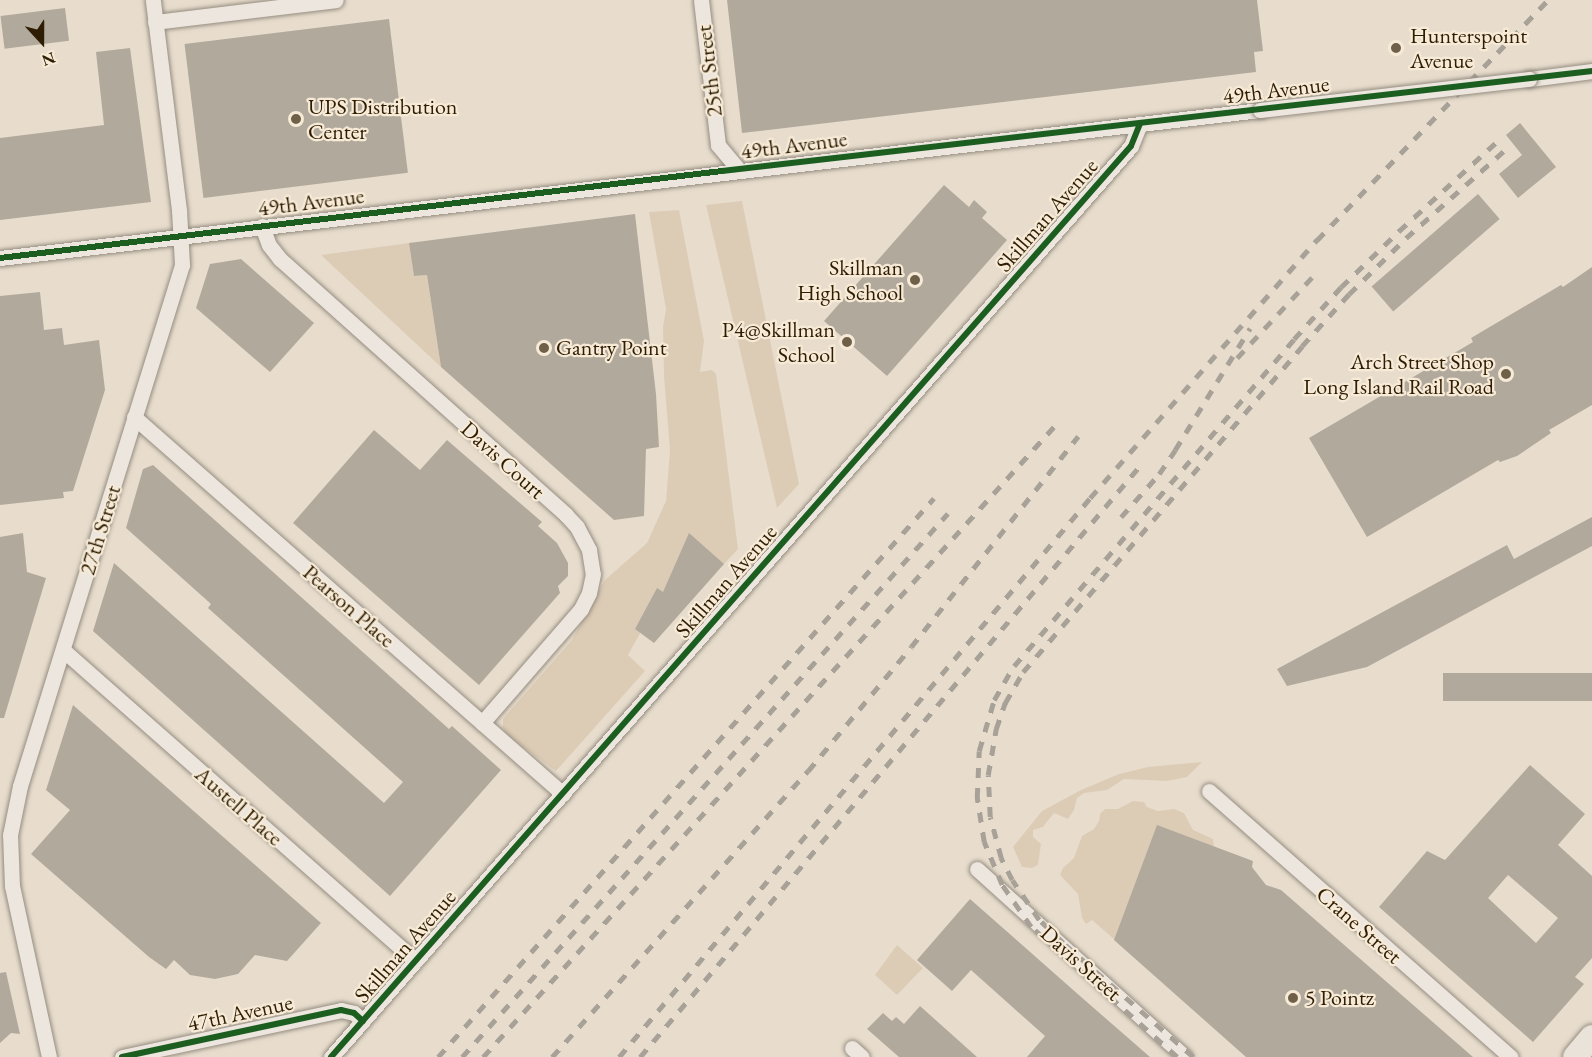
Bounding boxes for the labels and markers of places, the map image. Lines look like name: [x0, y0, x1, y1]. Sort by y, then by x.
place label: Hunterspoint Avenue: [1410, 22, 1527, 74]
marker: Hunterspoint Avenue: [1387, 39, 1405, 57]
place label: UPS Distribution Center: [308, 93, 457, 144]
marker: UPS Distribution Center: [289, 112, 303, 126]
place label: Skillman High School: [797, 254, 903, 306]
marker: Skillman High School: [908, 273, 922, 287]
place label: P4@Skillman School: [722, 316, 835, 368]
place label: Gantry Point: [556, 335, 667, 361]
marker: P4@Skillman School: [840, 335, 854, 349]
marker: Gantry Point: [537, 341, 551, 355]
place label: Arch Street Shop Long Island Rail Road: [1303, 348, 1494, 400]
marker: Arch Street Shop Long Island Rail Road: [1499, 367, 1513, 381]
place label: 5 Pointz: [1305, 985, 1374, 1011]
marker: 5 Pointz: [1286, 991, 1300, 1005]

